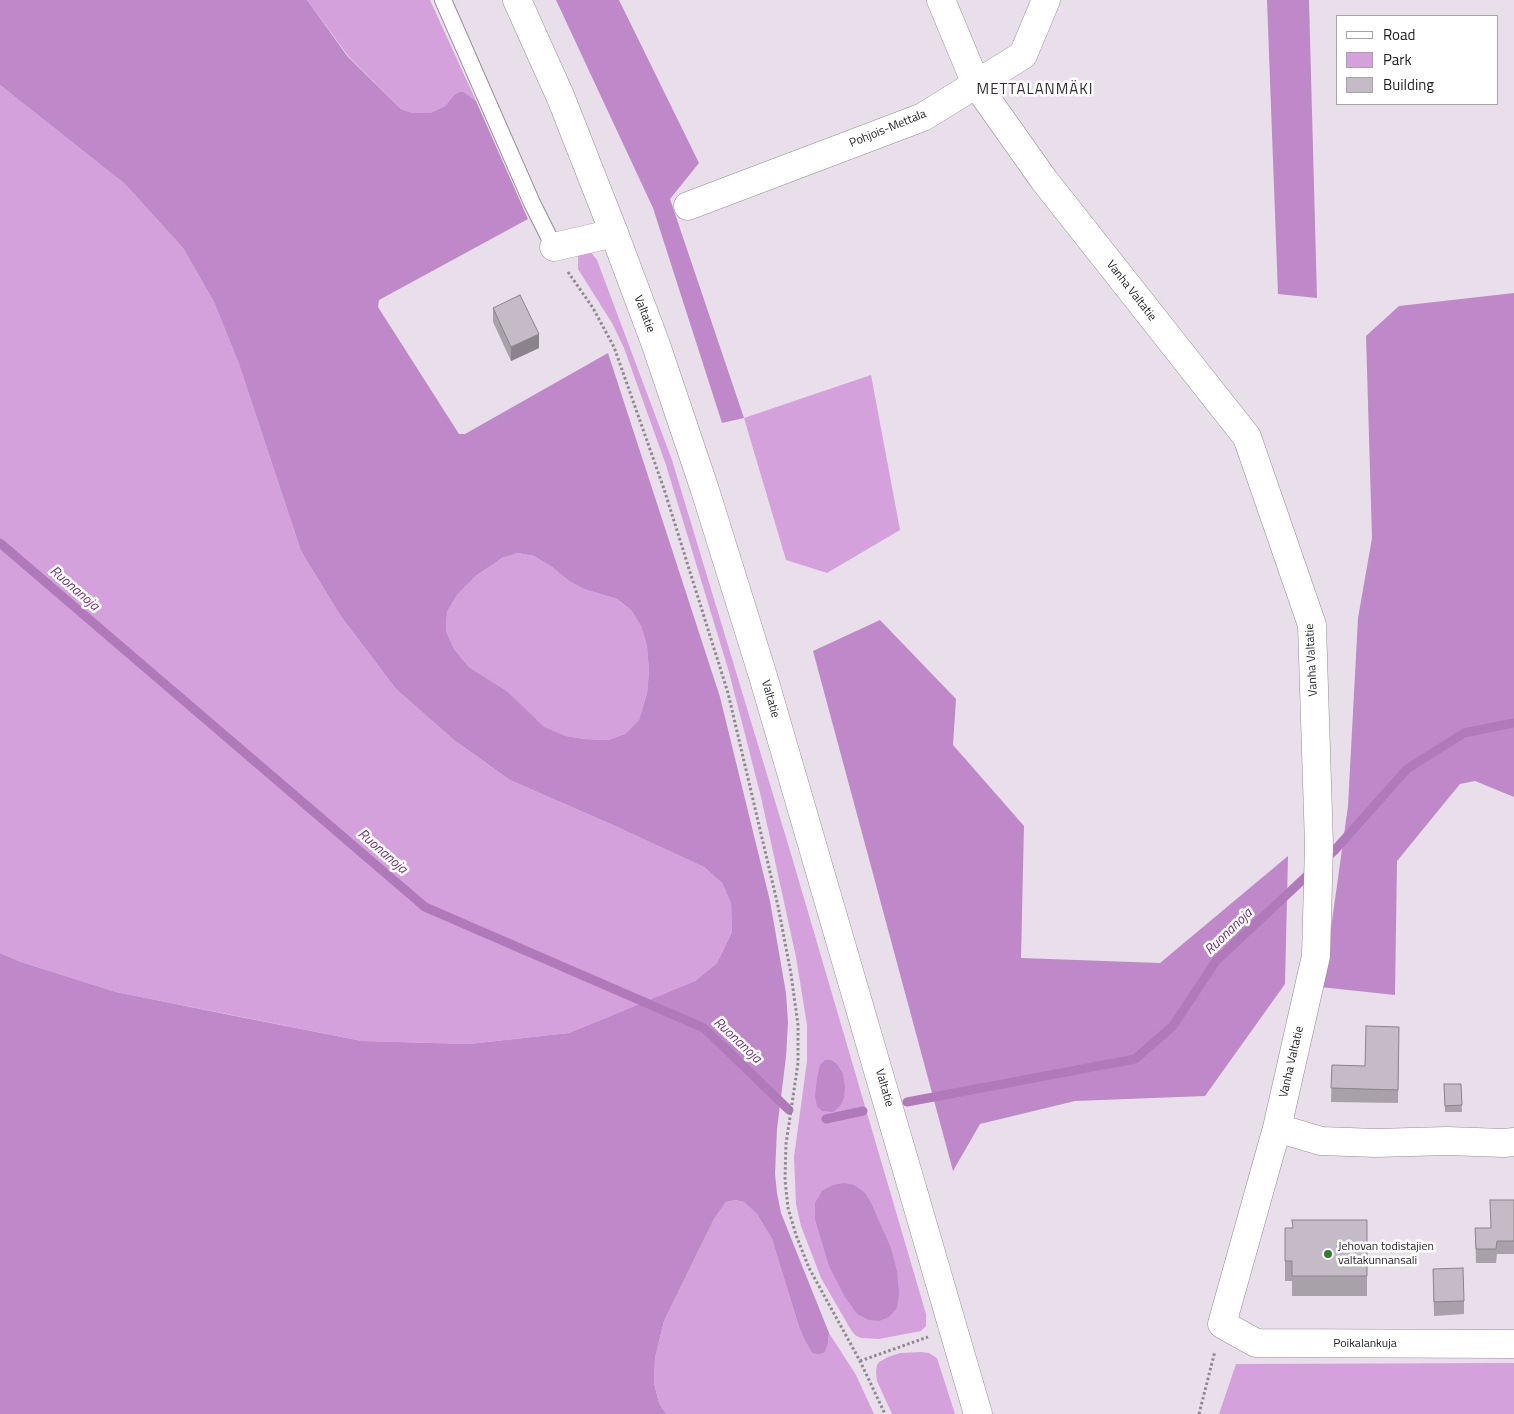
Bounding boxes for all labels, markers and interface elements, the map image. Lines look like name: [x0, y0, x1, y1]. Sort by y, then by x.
legend: [1336, 15, 1499, 105]
text: Road: [1383, 23, 1415, 46]
text: Park: [1383, 48, 1412, 71]
text: Building: [1383, 73, 1434, 96]
district label: METTALANMÄKI: [975, 81, 1095, 99]
street label: Pohjois-Mettala: [848, 107, 928, 151]
street label: Vanha Valtatie: [1103, 258, 1159, 324]
street label: Valtatie: [630, 293, 658, 335]
water label: Ruonanoja: [46, 563, 102, 615]
street label: Vanha Valtatie: [1303, 623, 1321, 697]
street label: Valtatie: [758, 678, 782, 720]
water label: Ruonanoja: [354, 826, 410, 878]
water label: Ruonanoja: [1202, 905, 1256, 959]
water label: Ruonanoja: [710, 1015, 764, 1067]
street label: Vanha Valtatie: [1277, 1025, 1307, 1099]
street label: Valtatie: [872, 1067, 896, 1109]
place label: Jehovan todistajien valtakunnansali: [1338, 1240, 1434, 1268]
marker: Jehovan todistajien valtakunnansali: [1322, 1248, 1334, 1260]
street label: Poikalankuja: [1333, 1337, 1397, 1351]

